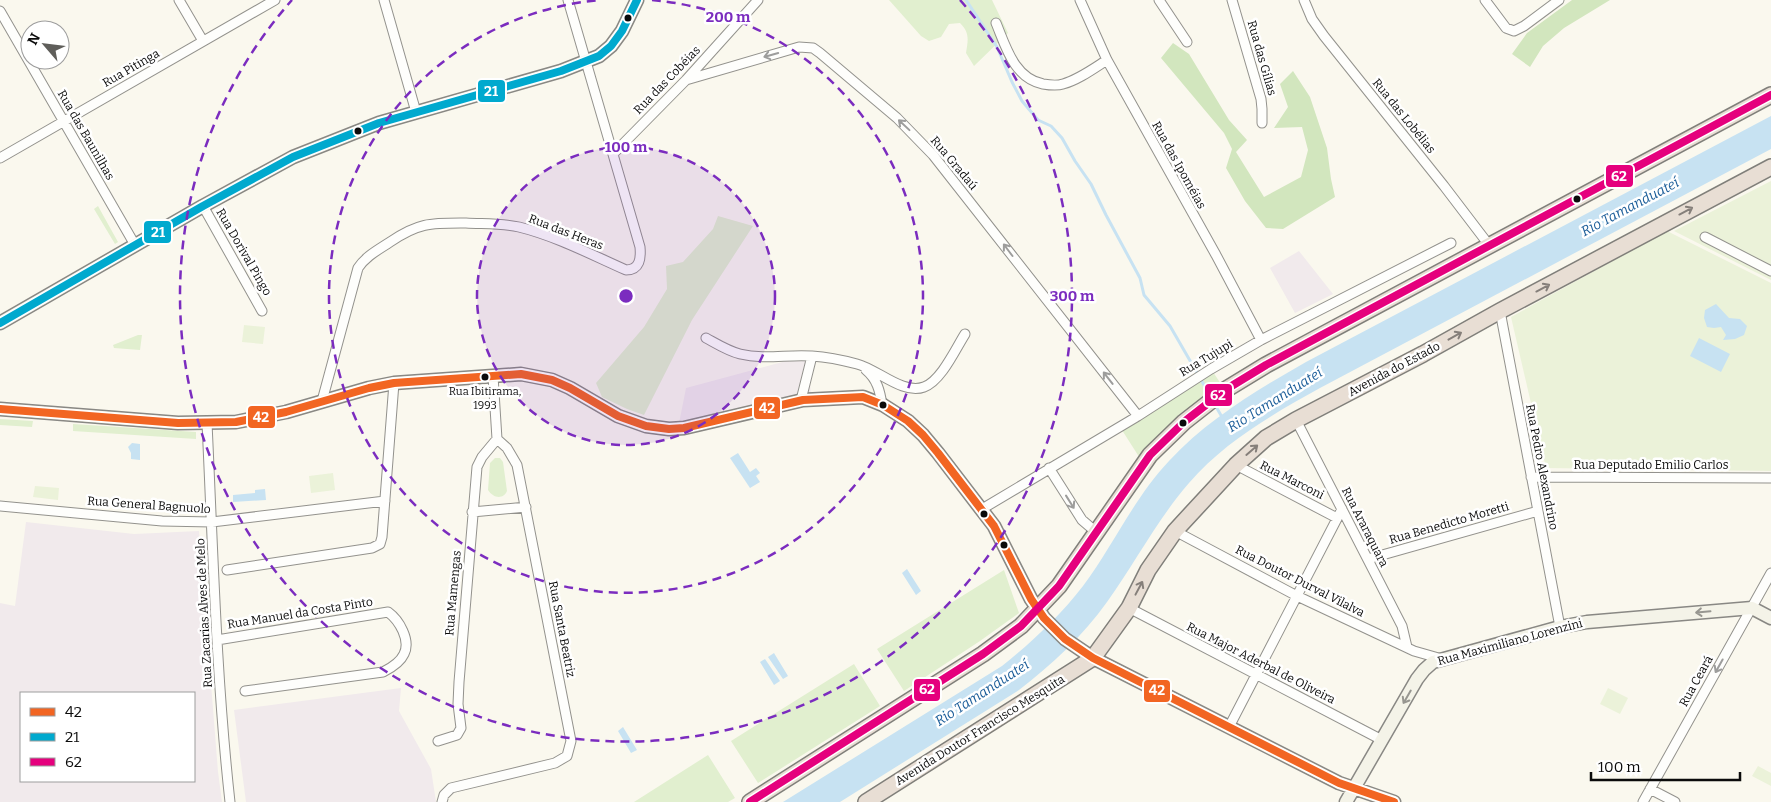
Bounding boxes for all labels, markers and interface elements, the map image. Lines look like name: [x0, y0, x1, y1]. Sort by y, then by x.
text: 200 m: [706, 8, 751, 26]
unlabelled marker: [623, 13, 633, 23]
street label: Rua das Gílias: [1245, 19, 1279, 97]
north arrow: [20, 20, 70, 70]
text: N: [24, 30, 44, 48]
street label: Rua das Cobéias: [631, 43, 703, 117]
street label: Rua Pitinga: [100, 46, 162, 90]
one-way arrow: [764, 50, 780, 60]
street label: Rua das Lobélias: [1370, 76, 1438, 156]
line badge: 21: [477, 79, 506, 103]
text: 21: [484, 83, 498, 100]
street label: Rua das Baunilhas: [55, 87, 118, 183]
one-way arrow: [898, 119, 911, 131]
street label: Rua das Ipoméias: [1149, 119, 1209, 211]
unlabelled marker: [353, 126, 363, 136]
street label: Rua Gradaú: [928, 133, 981, 193]
text: 100 m: [605, 138, 648, 156]
line badge: 62: [1605, 164, 1634, 188]
text: 62: [1611, 168, 1627, 185]
water label: Rio Tamanduateí: [1578, 174, 1683, 240]
unlabelled marker: [1572, 194, 1582, 204]
street label: Rua Dorival Pingo: [213, 206, 275, 298]
one-way arrow: [1678, 206, 1693, 215]
street label: Rua das Heras: [527, 211, 606, 253]
line badge: 21: [143, 220, 172, 244]
text: 21: [151, 224, 165, 241]
one-way arrow: [1003, 243, 1014, 256]
one-way arrow: [1535, 283, 1550, 293]
centre of rings: [617, 287, 635, 305]
text: 300 m: [1050, 287, 1095, 305]
one-way arrow: [1447, 331, 1461, 341]
street label: Rua Tujupi: [1177, 336, 1236, 379]
street label: Avenida do Estado: [1346, 339, 1442, 399]
water label: Rio Tamanduateí: [1224, 363, 1326, 436]
marker: Rua Ibitirama, 1993: [480, 372, 490, 382]
one-way arrow: [1103, 372, 1114, 385]
line badge: 62: [1204, 383, 1233, 407]
place label: Rua Ibitirama, 1993: [449, 385, 521, 412]
text: 62: [1210, 387, 1226, 404]
line badge: 42: [753, 396, 781, 420]
text: 42: [759, 400, 775, 417]
unlabelled marker: [878, 400, 888, 410]
street label: Rua Pedro Alexandrino: [1523, 403, 1561, 531]
line badge: 42: [247, 405, 276, 429]
text: 42: [253, 409, 269, 426]
unlabelled marker: [1178, 418, 1188, 428]
one-way arrow: [1246, 444, 1259, 456]
street label: Rua Marconi: [1258, 458, 1327, 502]
street label: Rua Deputado Emilio Carlos: [1574, 458, 1729, 472]
street label: Rua Araraquara: [1339, 485, 1391, 570]
street label: Rua General Bagnuolo: [87, 494, 211, 516]
one-way arrow: [1065, 495, 1075, 509]
street label: Rua Benedicto Moretti: [1388, 499, 1511, 547]
unlabelled marker: [979, 509, 989, 519]
street label: Rua Zacarias Alves de Melo: [193, 538, 215, 688]
unlabelled marker: [999, 540, 1009, 550]
street label: Rua Doutor Durval Vilalva: [1233, 542, 1367, 620]
street label: Rua Mamengas: [442, 549, 464, 636]
street label: Rua Santa Beatriz: [546, 580, 578, 679]
one-way arrow: [1134, 581, 1144, 596]
street label: Rua Manuel da Costa Pinto: [226, 595, 374, 631]
one-way arrow: [1696, 608, 1712, 617]
street label: Rua Maximiliano Lorenzini: [1436, 616, 1584, 668]
street label: Rua Major Aderbal de Oliveira: [1184, 619, 1338, 707]
street label: Rua Ceará: [1676, 653, 1716, 709]
water label: Rio Tamanduateí: [932, 656, 1033, 730]
one-way arrow: [1714, 658, 1724, 673]
street label: Avenida Doutor Francisco Mesquita: [893, 672, 1068, 788]
line badge: 62: [913, 678, 941, 702]
line badge: 42: [1143, 679, 1171, 703]
text: 62: [919, 681, 935, 698]
text: 42: [1149, 682, 1165, 699]
one-way arrow: [1401, 689, 1411, 703]
legend: [20, 692, 195, 782]
text: 42: [65, 703, 82, 721]
text: 21: [65, 728, 79, 746]
scale bar: [1591, 750, 1740, 782]
text: 62: [65, 753, 82, 771]
text: 100 m: [1598, 758, 1641, 776]

